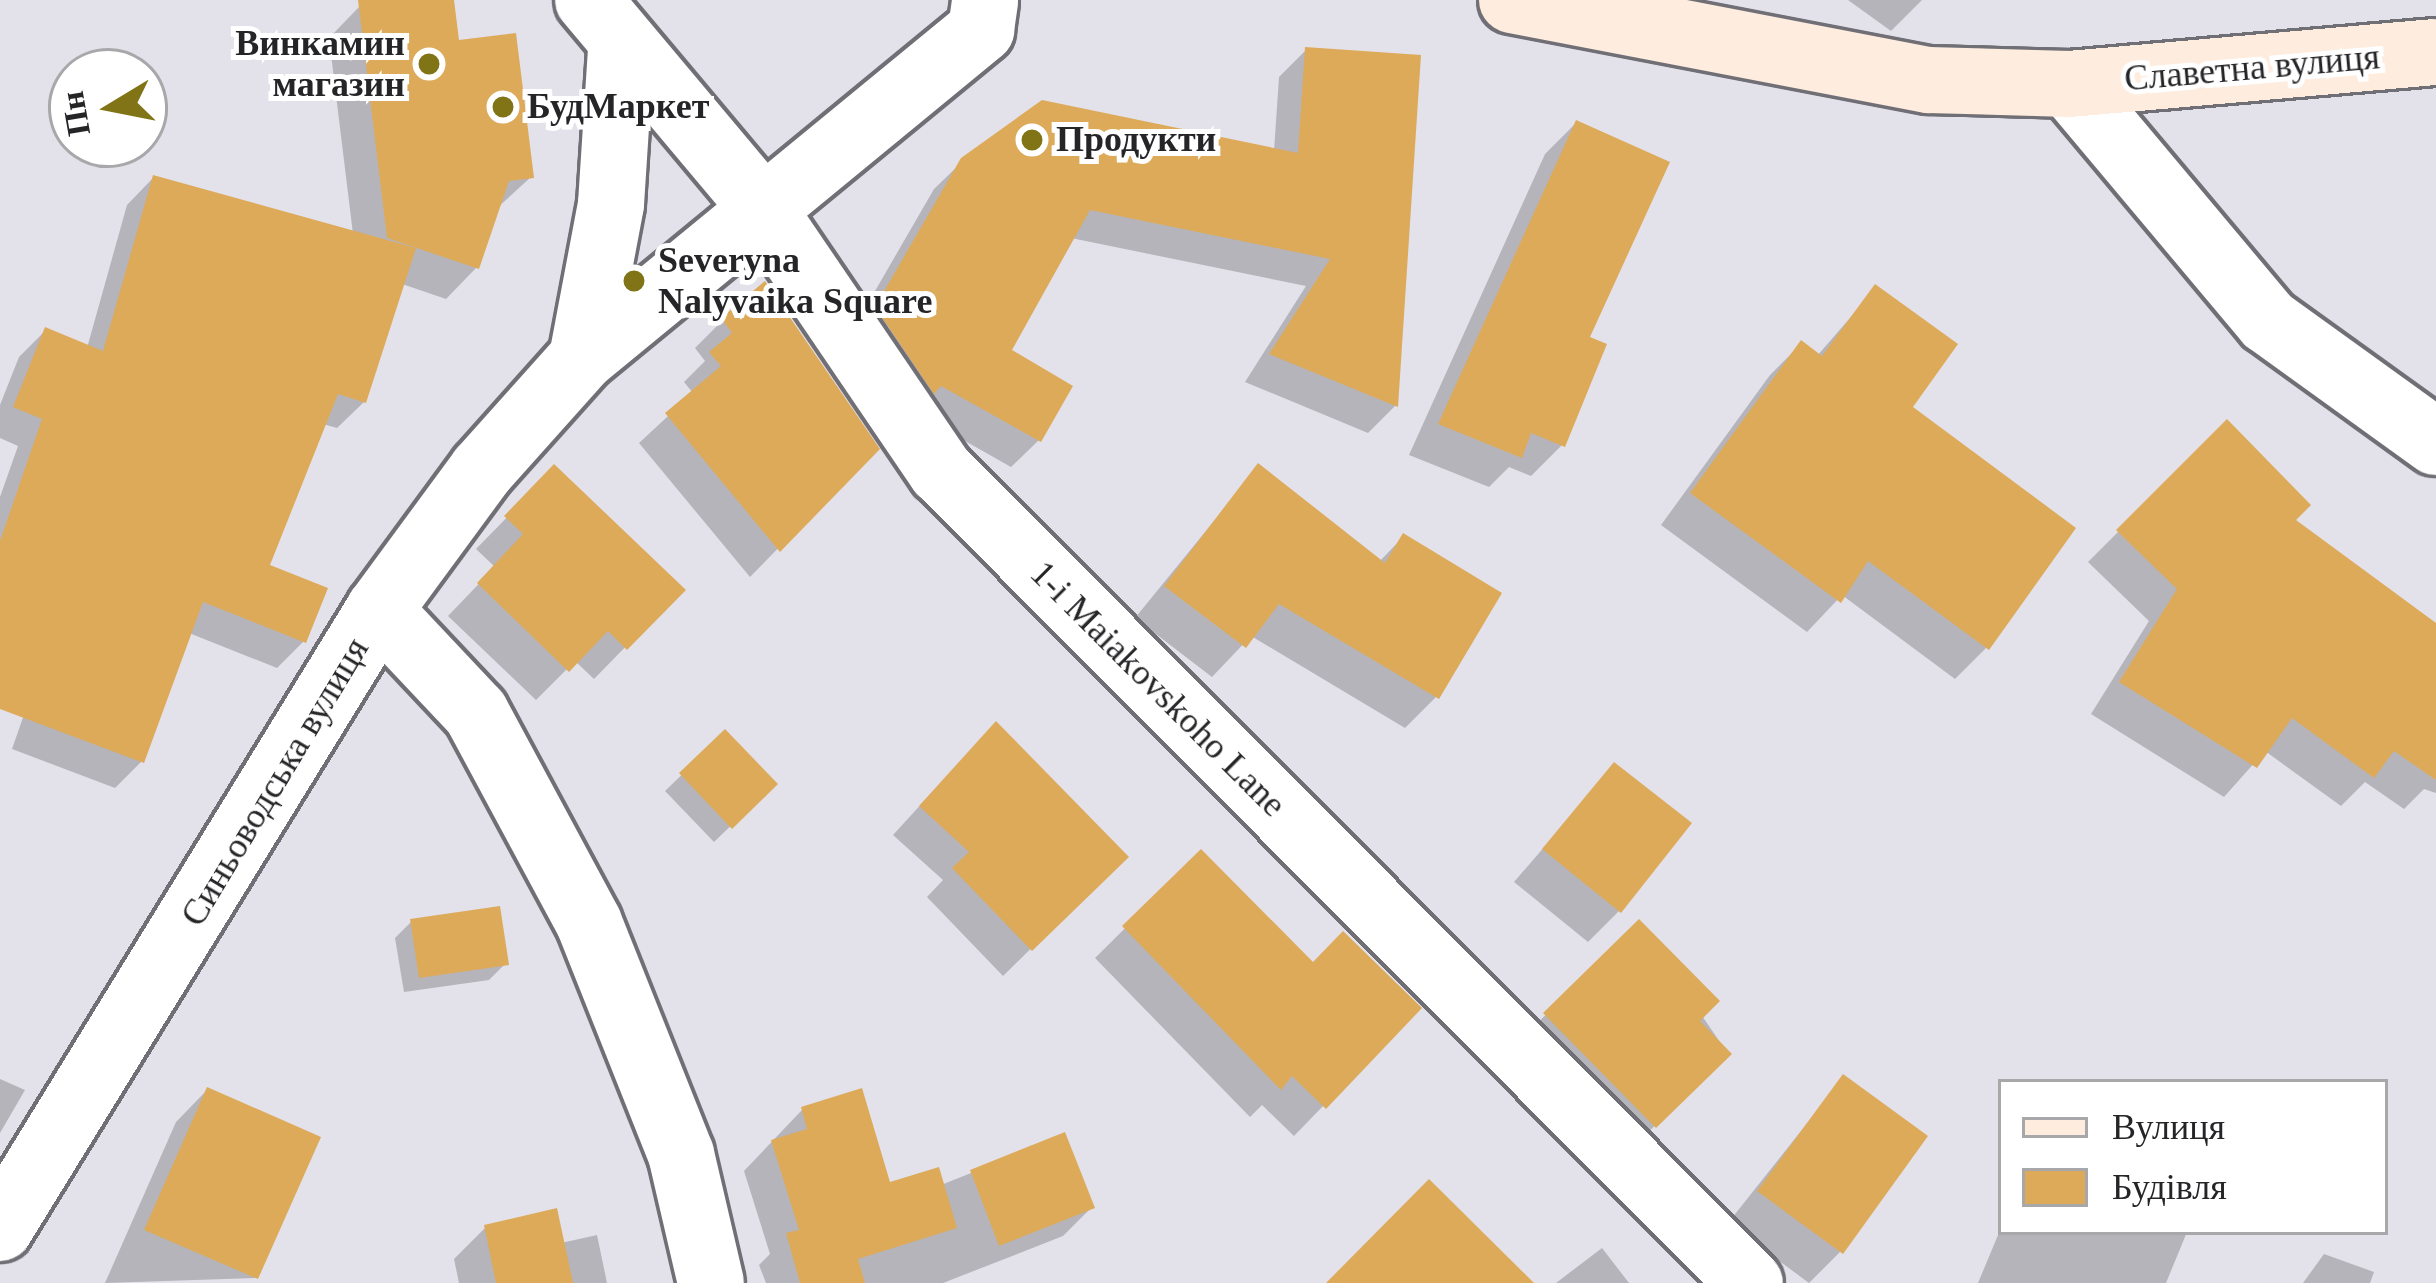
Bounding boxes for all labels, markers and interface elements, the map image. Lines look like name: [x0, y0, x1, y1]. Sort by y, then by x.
place label: Винкамин магазин: [235, 21, 405, 106]
street label: Славетна вулиця: [2123, 35, 2381, 101]
north arrow: [48, 48, 168, 168]
marker: Винкамин магазин: [416, 51, 442, 77]
place label: БудМаркет: [527, 85, 709, 129]
text: Пн: [54, 89, 97, 139]
marker: БудМаркет: [490, 94, 516, 120]
place label: Продукти: [1056, 118, 1216, 162]
marker: Продукти: [1019, 127, 1045, 153]
place label: Severyna Nalyvaika Square: [658, 238, 932, 323]
marker: Severyna Nalyvaika Square: [621, 268, 647, 294]
street label: 1-i Maiakovskoho Lane: [1021, 552, 1295, 826]
street label: Синьоводська вулиця: [172, 630, 378, 934]
legend: [1998, 1079, 2388, 1235]
text: Вулиця: [2112, 1107, 2225, 1147]
text: Будівля: [2112, 1167, 2227, 1207]

